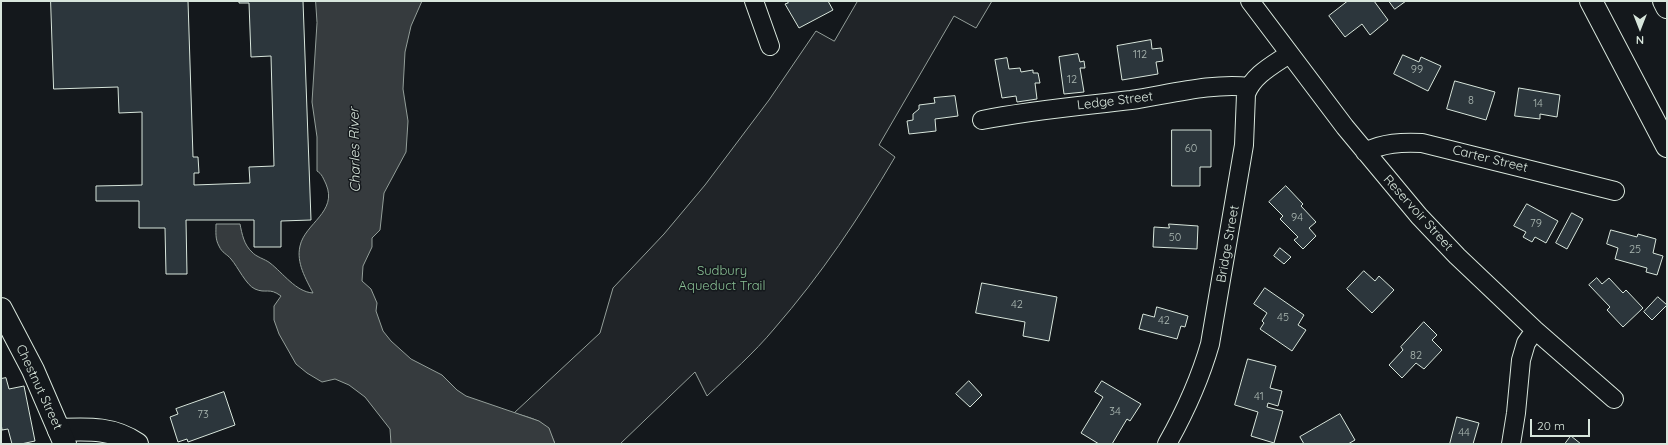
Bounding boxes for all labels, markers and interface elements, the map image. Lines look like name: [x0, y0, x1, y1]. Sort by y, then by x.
north arrow: [1620, 8, 1660, 48]
text: N: [1636, 33, 1644, 47]
house number: 112: [1133, 48, 1147, 62]
house number: 99: [1411, 63, 1423, 77]
house number: 12: [1067, 73, 1077, 87]
street label: Ledge Street: [1076, 89, 1154, 113]
house number: 8: [1468, 94, 1474, 108]
house number: 14: [1533, 97, 1543, 111]
water label: Charles River: [346, 107, 364, 193]
house number: 60: [1185, 142, 1197, 156]
street label: Carter Street: [1451, 142, 1529, 176]
street label: Reservoir Street: [1380, 172, 1456, 254]
street label: Bridge Street: [1214, 204, 1242, 284]
house number: 94: [1291, 211, 1303, 225]
house number: 79: [1530, 217, 1542, 231]
house number: 50: [1169, 231, 1181, 245]
house number: 25: [1629, 243, 1641, 257]
park label: Sudbury Aqueduct Trail: [679, 263, 765, 294]
house number: 42: [1011, 298, 1023, 312]
house number: 45: [1277, 311, 1289, 325]
house number: 42: [1158, 314, 1170, 328]
street label: Chestnut Street: [12, 342, 66, 432]
house number: 82: [1410, 349, 1422, 363]
house number: 41: [1254, 390, 1264, 404]
house number: 34: [1109, 405, 1121, 419]
house number: 73: [197, 408, 209, 422]
scale bar: [1532, 411, 1592, 437]
text: 20 m: [1537, 418, 1565, 433]
house number: 44: [1458, 426, 1470, 440]

